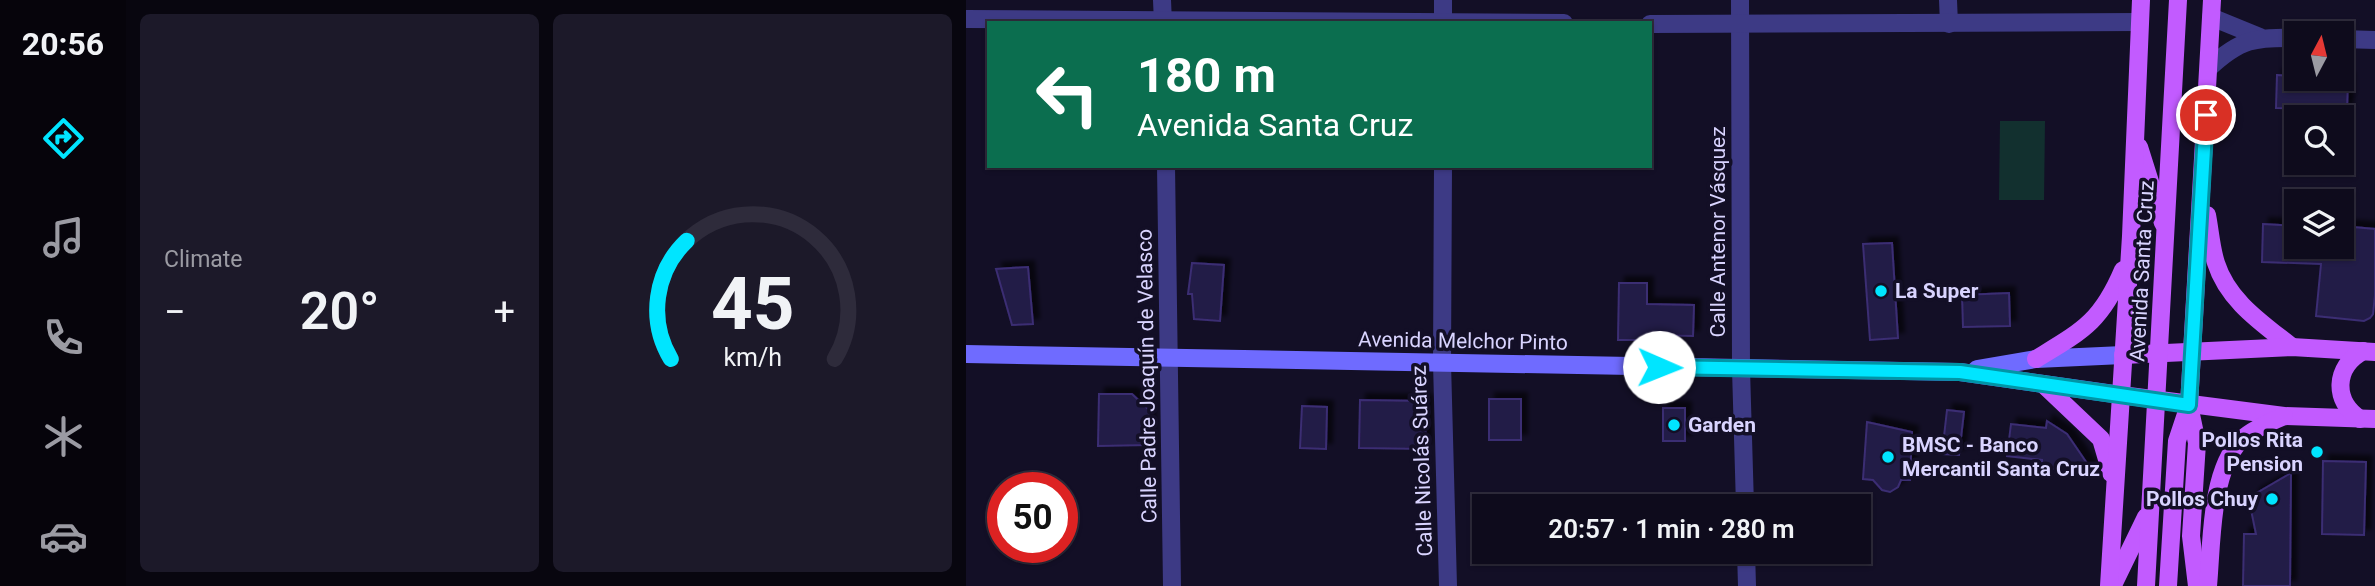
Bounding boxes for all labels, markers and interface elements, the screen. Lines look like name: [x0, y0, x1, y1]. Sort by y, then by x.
north arrow: [2284, 21, 2354, 91]
map controls: [2284, 21, 2354, 259]
text: 20:56: [22, 25, 104, 63]
text: 180 m: [1137, 47, 1276, 104]
icon: left: [1022, 49, 1113, 140]
pin: [2176, 85, 2236, 145]
icon: arrive: [2187, 96, 2225, 134]
button: search: [2284, 105, 2354, 175]
text: Avenida Santa Cruz: [1137, 106, 1413, 144]
icon: directions: [39, 114, 88, 163]
street label: Calle Antenor Vásquez: [1706, 126, 1730, 338]
street label: Avenida Santa Cruz: [2125, 180, 2159, 362]
button: layers: [2284, 189, 2354, 259]
icon: music: [39, 213, 88, 262]
street label: Calle Padre Joaquín de Velasco: [1132, 229, 1162, 523]
text: Climate: [164, 246, 243, 273]
text: 45: [711, 261, 794, 347]
place label: La Super: [1895, 279, 1979, 303]
text: 20°: [300, 281, 379, 342]
marker: La Super: [1873, 283, 1889, 299]
text: −: [164, 290, 186, 334]
text: +: [493, 290, 515, 334]
icon: phone: [39, 313, 88, 362]
street label: Avenida Melchor Pinto: [1358, 327, 1568, 355]
position arrow: [1622, 330, 1696, 404]
text: km/h: [723, 343, 782, 372]
street label: Calle Nicolás Suárez: [1407, 365, 1437, 557]
icon: climate: [39, 412, 88, 461]
place label: Garden: [1688, 413, 1756, 437]
marker: Garden: [1666, 417, 1682, 433]
place label: Pollos Rita Pension: [2201, 428, 2303, 476]
place label: BMSC - Banco Mercantil Santa Cruz: [1902, 433, 2100, 481]
marker: Pollos Rita Pension: [2309, 444, 2325, 460]
marker: BMSC - Banco Mercantil Santa Cruz: [1880, 449, 1896, 465]
speed limit sign: 50: [987, 472, 1078, 563]
place label: Pollos Chuy: [2146, 487, 2258, 511]
marker: Pollos Chuy: [2264, 491, 2280, 507]
icon: car: [39, 512, 88, 561]
text: 20:57 · 1 min · 280 m: [1548, 514, 1795, 544]

